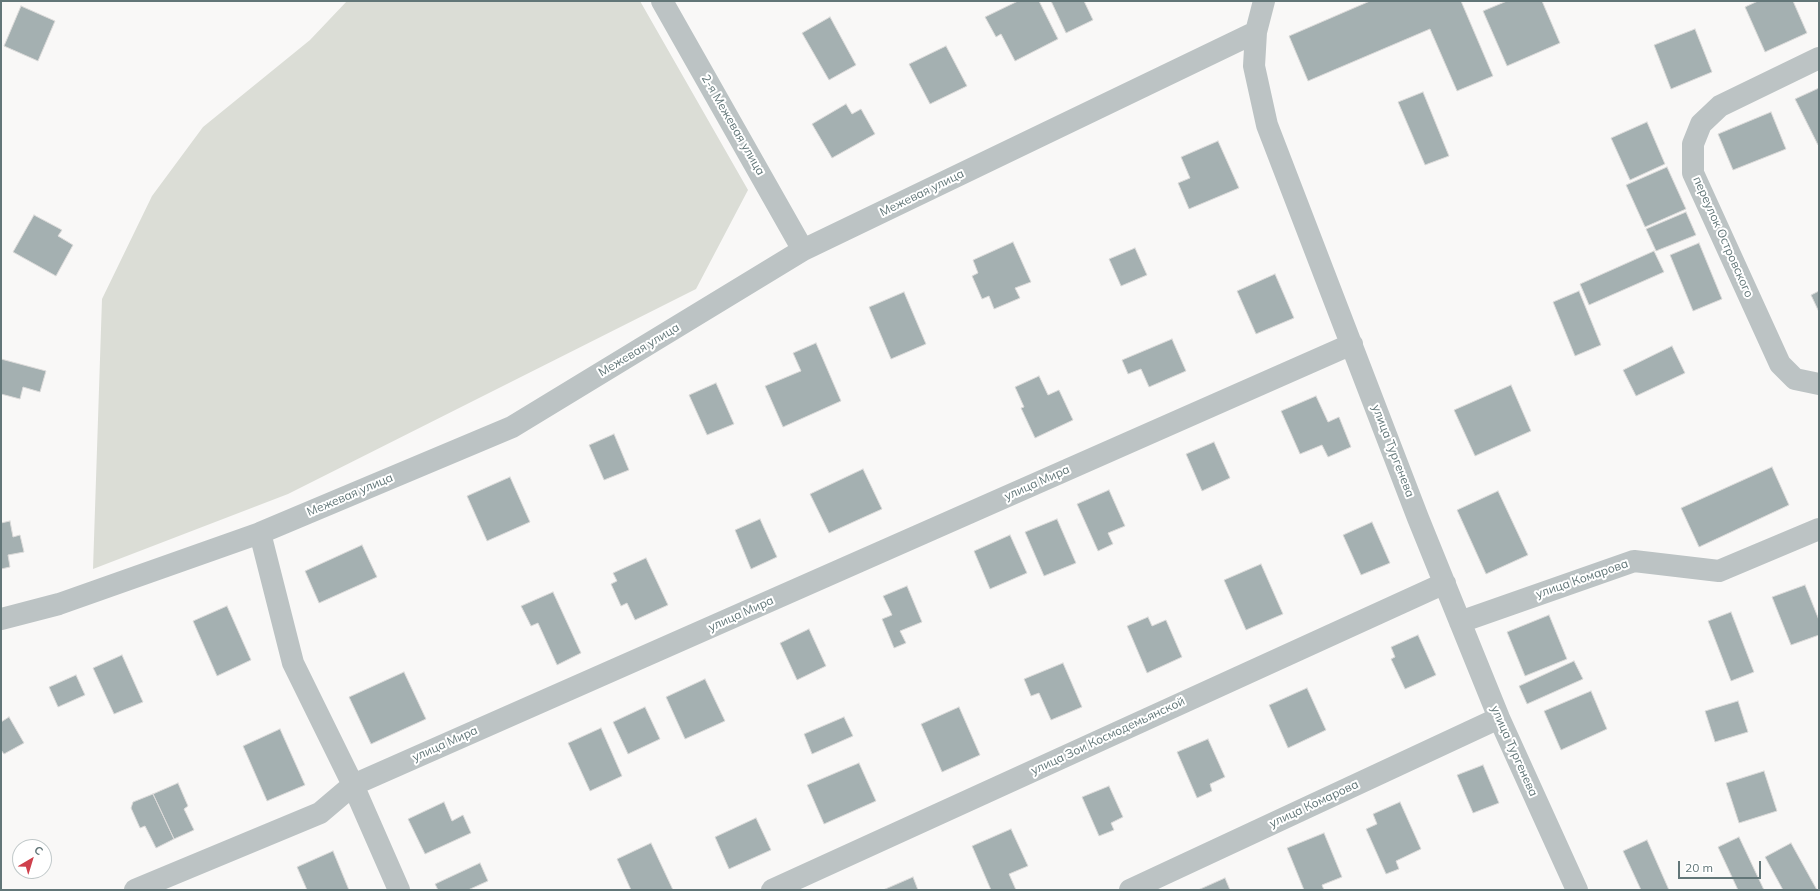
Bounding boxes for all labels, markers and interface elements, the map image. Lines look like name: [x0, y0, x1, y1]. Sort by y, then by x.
street label: 2-я Межевая улица: [698, 72, 768, 178]
street label: Межевая улица: [878, 166, 966, 220]
street label: переулок Островского: [1690, 174, 1756, 300]
street label: Межевая улица: [596, 320, 682, 380]
street label: улица Тургенева: [1369, 403, 1417, 499]
street label: улица Мира: [1002, 462, 1072, 504]
street label: Межевая улица: [305, 470, 395, 520]
street label: улица Комарова: [1534, 556, 1630, 602]
street label: улица Мира: [706, 593, 776, 635]
street label: улица Зои Космодемьянской: [1029, 694, 1187, 778]
street label: улица Тургенева: [1487, 703, 1541, 799]
street label: улица Мира: [410, 723, 480, 765]
street label: улица Комарова: [1267, 777, 1361, 831]
north arrow: [12, 839, 52, 879]
text: С: [31, 842, 46, 858]
scale bar: [1680, 853, 1763, 879]
text: 20 m: [1685, 860, 1713, 875]

